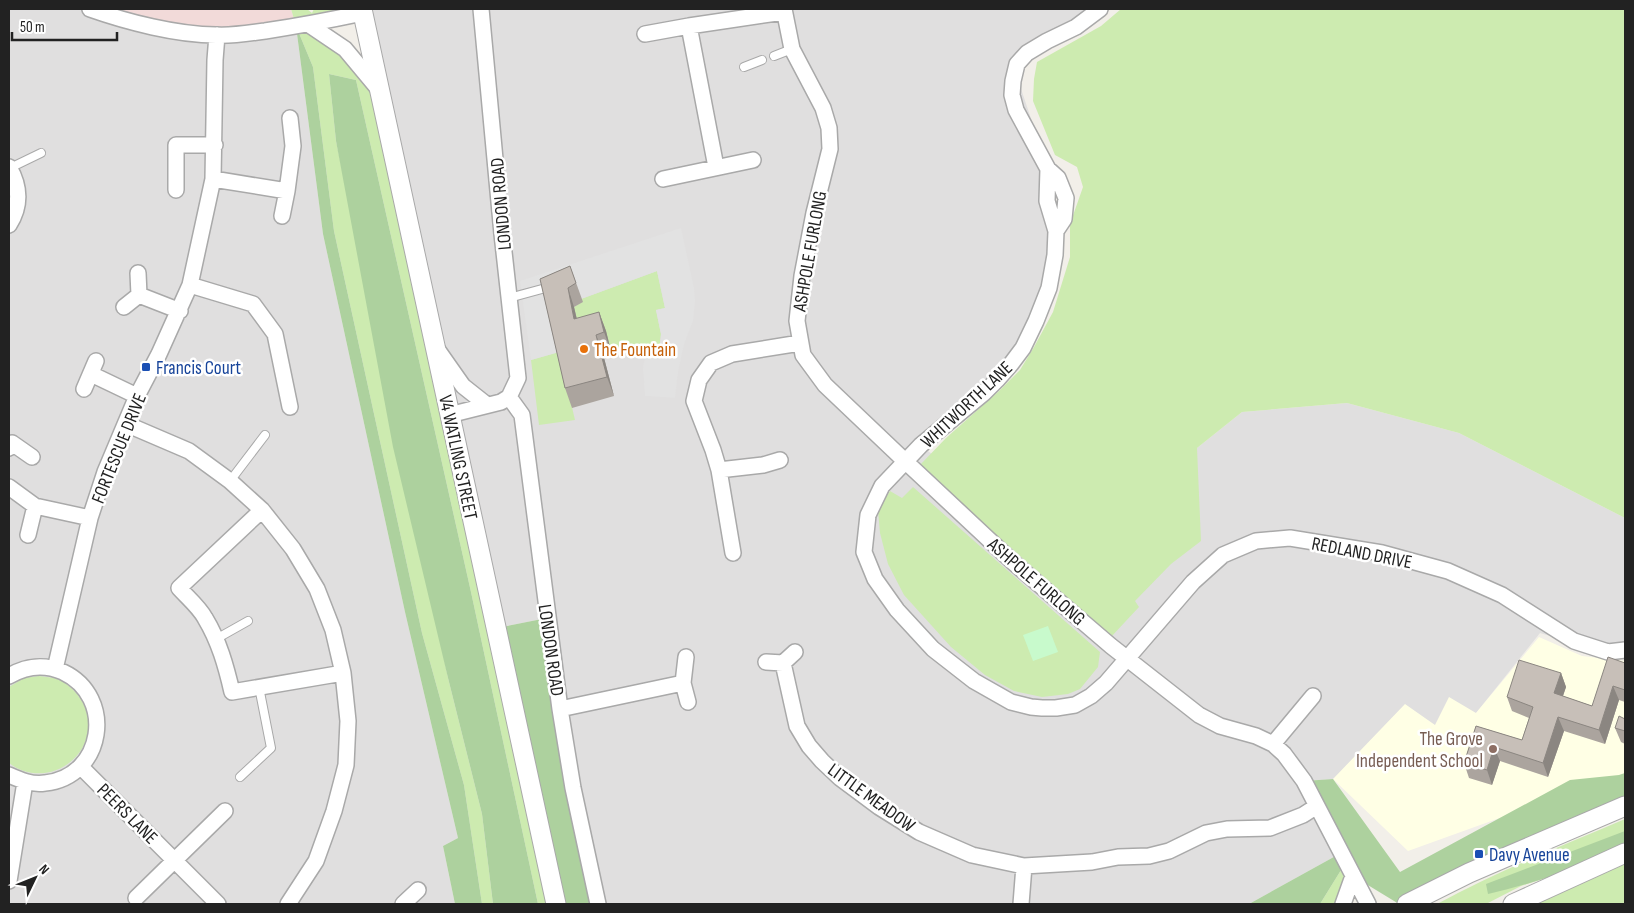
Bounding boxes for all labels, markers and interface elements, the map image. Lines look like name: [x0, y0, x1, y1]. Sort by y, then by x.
scale bar: [12, 10, 118, 42]
text: 50 m: [20, 18, 45, 37]
street label: LONDON ROAD: [486, 157, 517, 251]
street label: ASHPOLE FURLONG: [788, 189, 832, 314]
place label: The Fountain: [594, 339, 676, 362]
marker: The Fountain: [578, 343, 590, 355]
place label: Francis Court: [156, 357, 241, 380]
street label: WHITWORTH LANE: [916, 357, 1018, 453]
marker: Francis Court: [140, 361, 152, 373]
street label: FORTESCUE DRIVE: [87, 390, 152, 507]
street label: V4 WATLING STREET: [433, 393, 482, 522]
street label: REDLAND DRIVE: [1310, 532, 1414, 574]
street label: ASHPOLE FURLONG: [982, 533, 1090, 631]
street label: LONDON ROAD: [533, 603, 568, 698]
place label: The Grove Independent School: [1356, 728, 1483, 773]
marker: The Grove Independent School: [1487, 743, 1499, 755]
street label: LITTLE MEADOW: [823, 759, 920, 838]
street label: PEERS LANE: [92, 779, 162, 849]
place label: Davy Avenue: [1489, 844, 1570, 867]
marker: Davy Avenue: [1473, 848, 1485, 860]
north arrow: [10, 853, 60, 903]
text: N: [35, 861, 53, 878]

